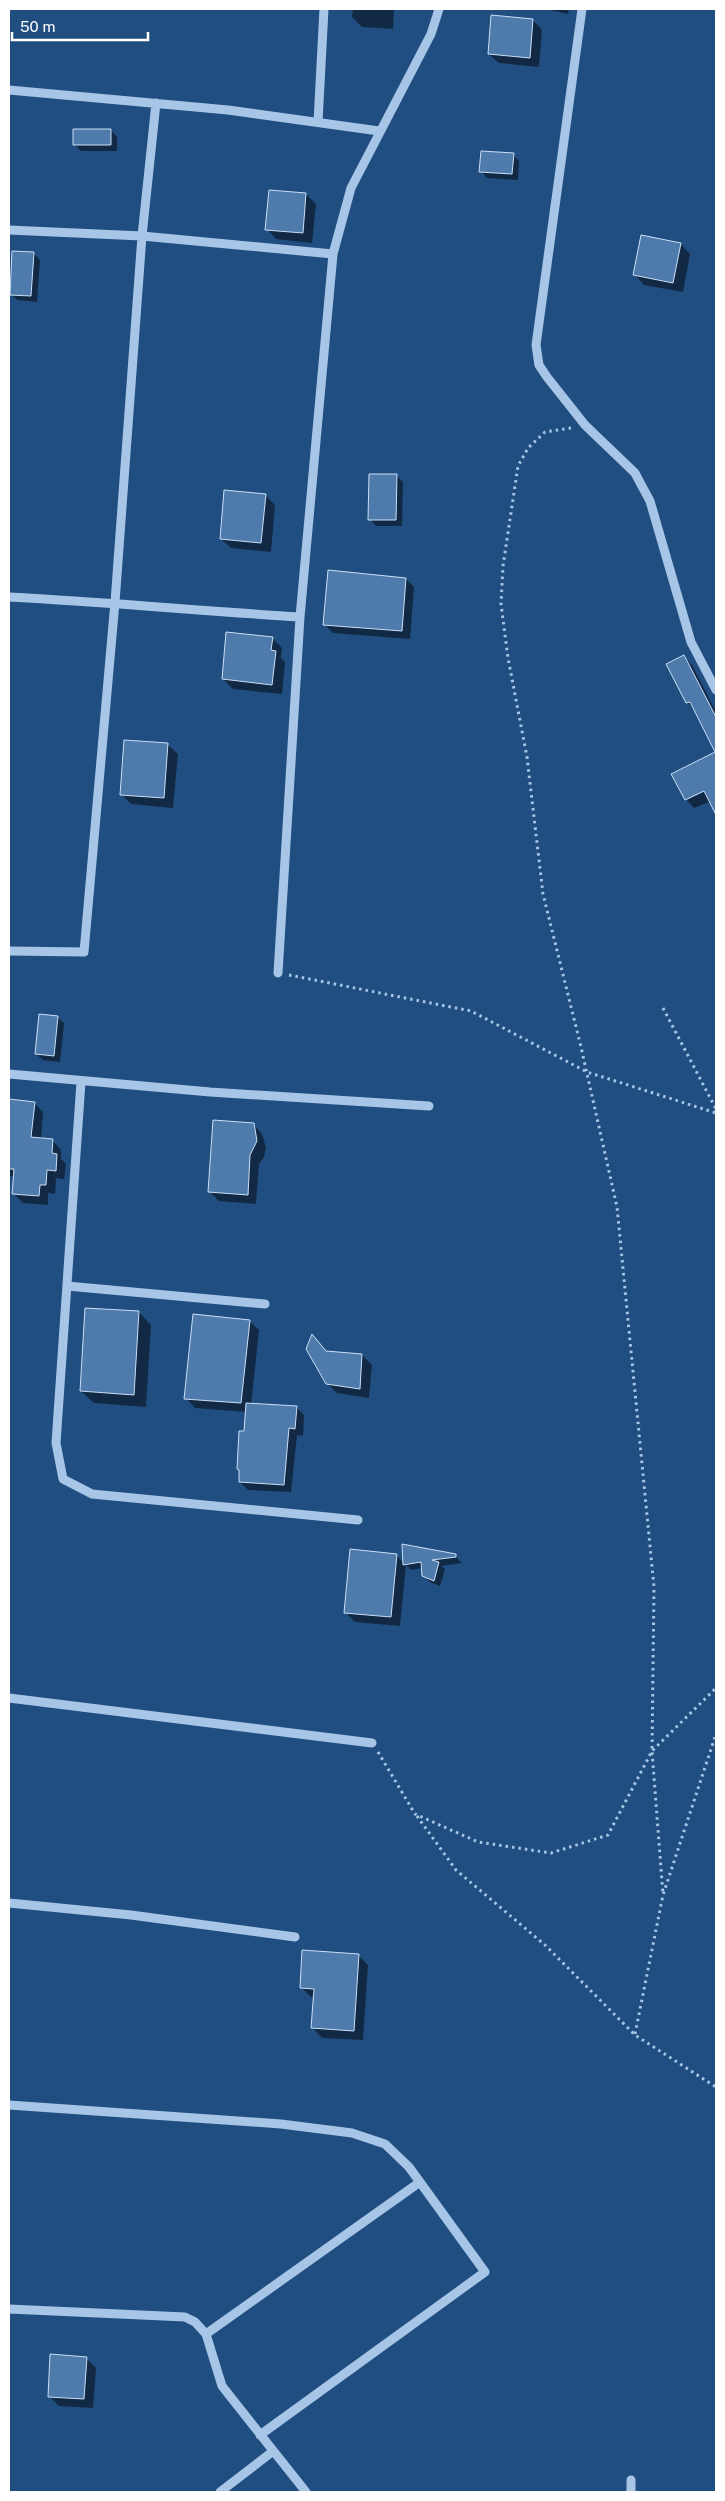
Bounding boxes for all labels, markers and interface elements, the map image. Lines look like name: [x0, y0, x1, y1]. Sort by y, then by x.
scale bar: [12, 10, 149, 42]
text: 50 m: [20, 18, 55, 35]

